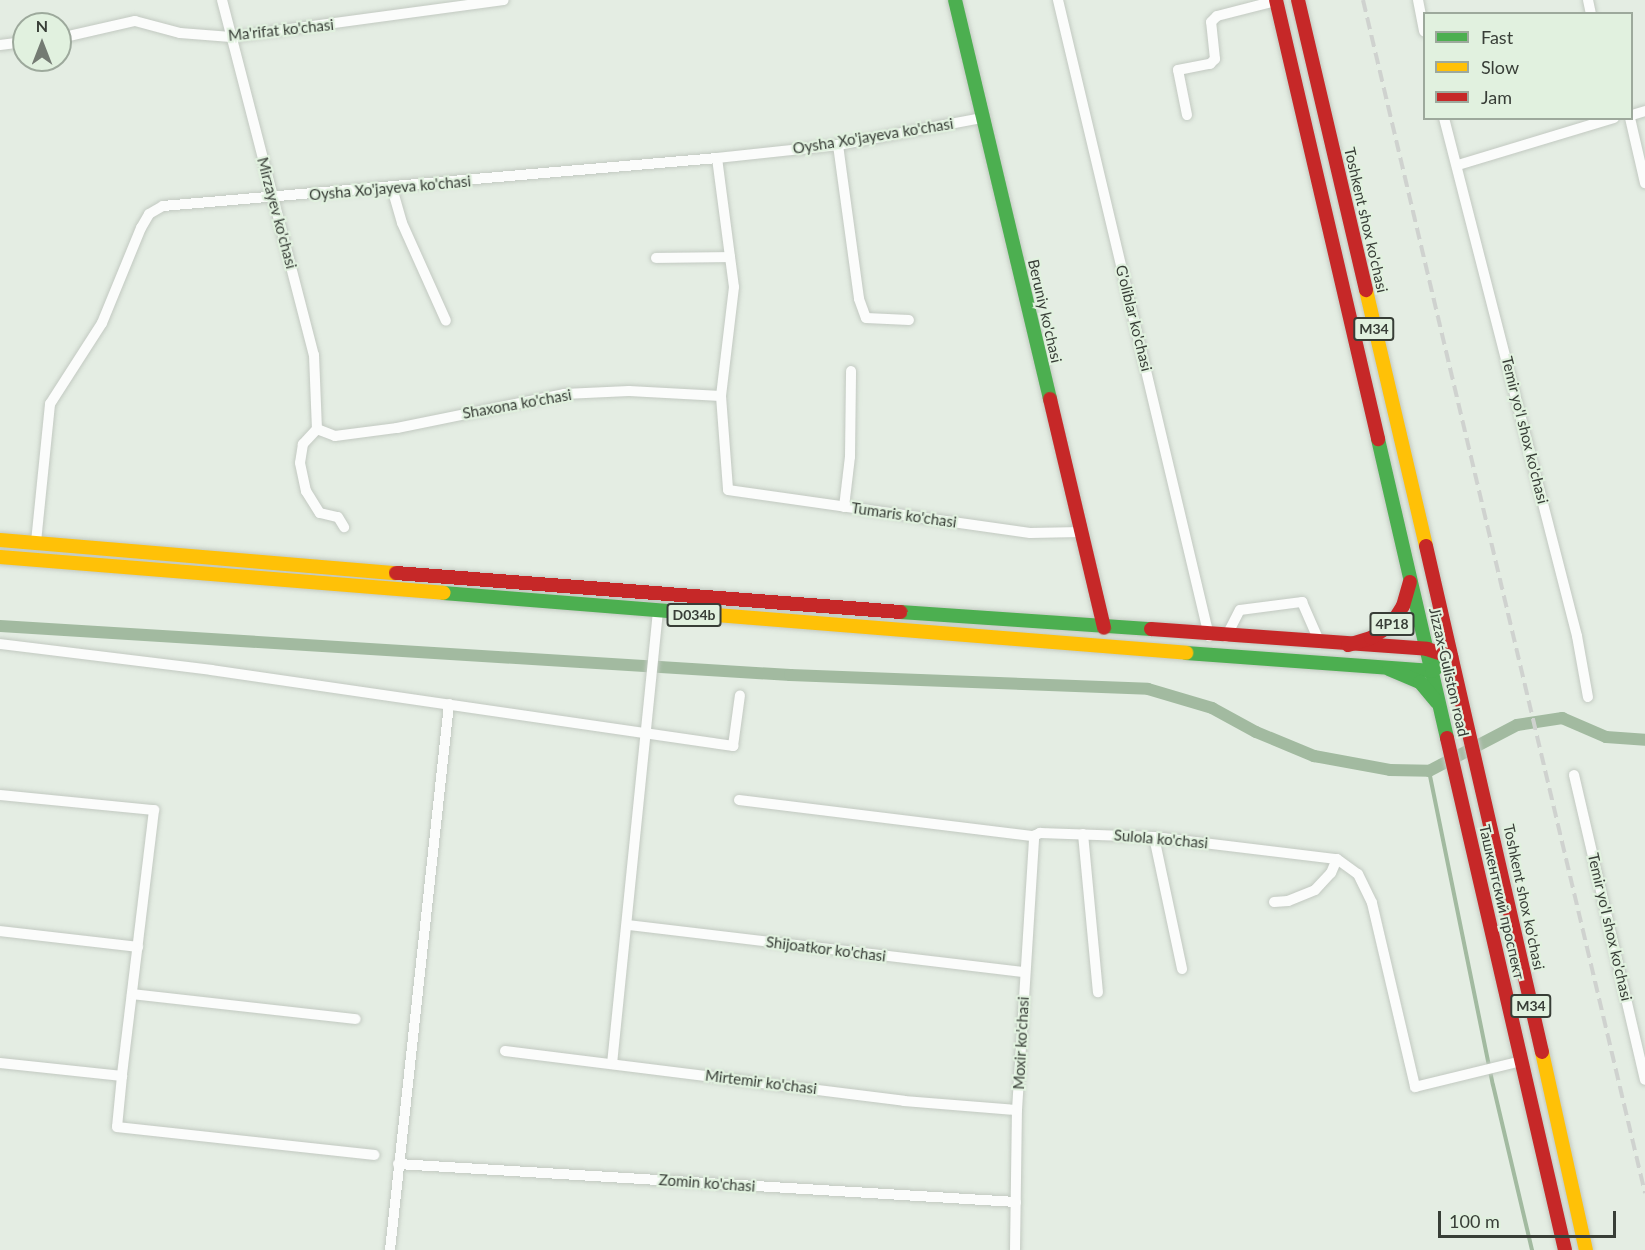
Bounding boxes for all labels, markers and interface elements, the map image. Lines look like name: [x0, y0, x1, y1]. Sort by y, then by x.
north arrow: [12, 12, 72, 72]
legend: [1423, 12, 1633, 120]
text: N: [36, 16, 48, 35]
street label: Ma'rifat ko'chasi: [227, 16, 335, 44]
text: Fast: [1481, 26, 1513, 48]
text: Slow: [1481, 56, 1519, 78]
text: Jam: [1481, 86, 1512, 108]
street label: Oysha Xo'jayeva ko'chasi: [791, 114, 955, 158]
street label: Toshkent shox ko'chasi: [1341, 146, 1391, 294]
street label: Mirzayev ko'chasi: [253, 155, 301, 271]
street label: Oysha Xo'jayeva ko'chasi: [308, 172, 472, 204]
street label: Beruniy ko'chasi: [1024, 257, 1066, 365]
street label: G'oliblar ko'chasi: [1112, 263, 1156, 373]
road number: M34: [1353, 318, 1395, 340]
street label: Temir yo'l shox ko'chasi: [1498, 354, 1552, 506]
street label: Shaxona ko'chasi: [461, 386, 573, 422]
street label: Tumaris ko'chasi: [850, 499, 958, 531]
road number: D034b: [666, 604, 722, 626]
street label: Jizzax-Guliston road: [1425, 606, 1473, 738]
road number: 4P18: [1368, 613, 1416, 635]
street label: Toshkent shox ko'chasi: [1500, 822, 1548, 972]
street label: Ташкентский проспект: [1475, 823, 1529, 981]
street label: Sulola ko'chasi: [1113, 826, 1209, 852]
street label: Temir yo'l shox ko'chasi: [1584, 851, 1636, 1003]
street label: Shijoatkor ko'chasi: [765, 933, 887, 965]
road number: M34: [1510, 995, 1552, 1017]
street label: Moxir ko'chasi: [1010, 996, 1032, 1090]
street label: Mirtemir ko'chasi: [704, 1066, 818, 1098]
street label: Zomin ko'chasi: [658, 1171, 756, 1195]
scale bar: [1441, 1199, 1620, 1237]
text: 100 m: [1449, 1210, 1500, 1232]

